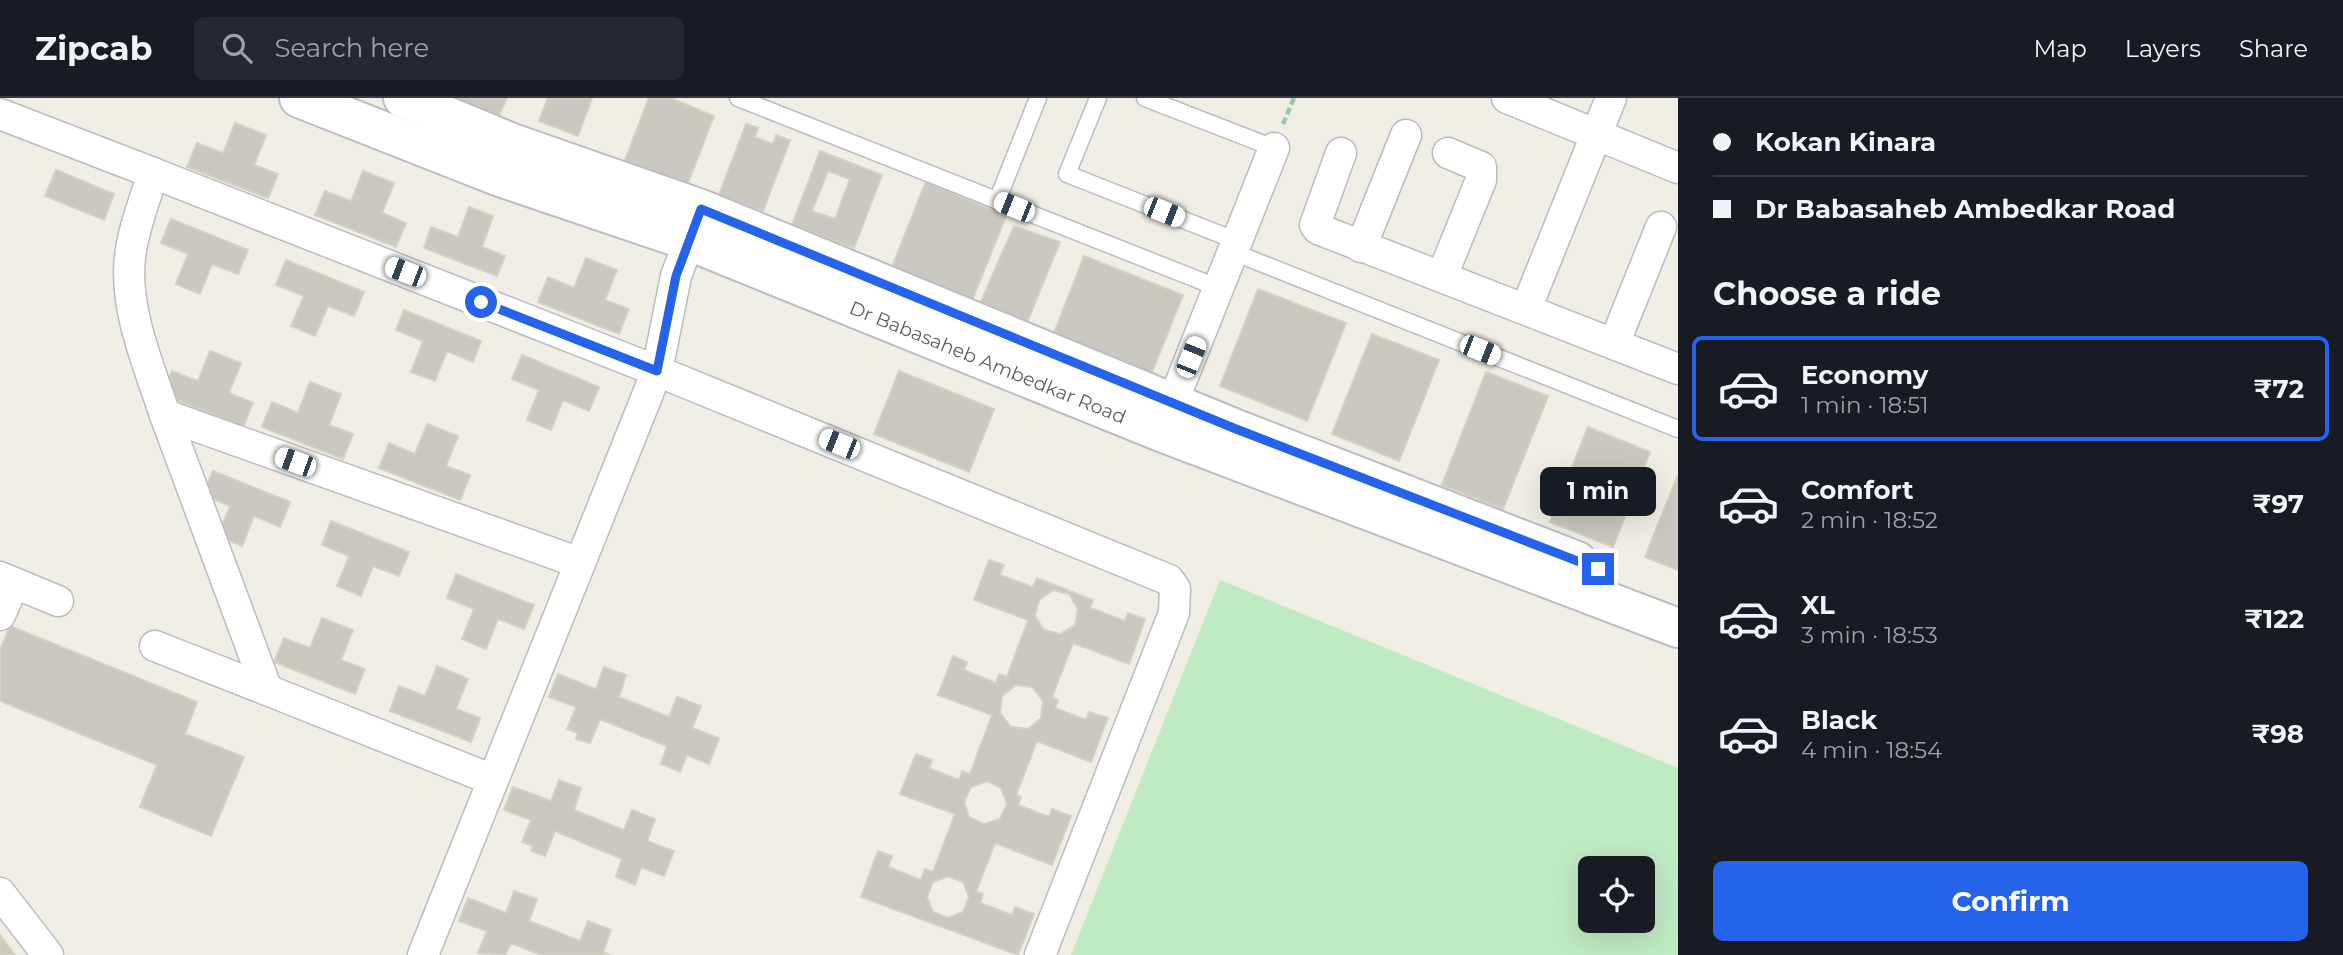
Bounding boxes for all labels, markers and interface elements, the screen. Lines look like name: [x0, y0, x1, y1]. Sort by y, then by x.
search box: [194, 17, 684, 80]
text: Zipcab: [35, 28, 152, 68]
icon: search: [218, 29, 256, 67]
text: Search here: [274, 32, 429, 64]
text: Map: [2033, 34, 2087, 63]
text: Layers: [2125, 34, 2201, 63]
text: Share: [2239, 34, 2308, 63]
text: Kokan Kinara: [1755, 126, 1936, 158]
car: [991, 189, 1038, 225]
text: Dr Babasaheb Ambedkar Road: [1755, 193, 2175, 225]
car: [1141, 194, 1188, 230]
car: [382, 255, 429, 289]
text: Choose a ride: [1713, 274, 1941, 313]
route start: [465, 286, 497, 318]
street label: Dr Babasaheb Ambedkar Road: [846, 296, 1129, 429]
car: [1457, 332, 1504, 368]
car: [1174, 334, 1209, 380]
icon: car: [1717, 357, 1780, 420]
text: Economy: [1801, 359, 1928, 391]
text: ₹72: [2254, 373, 2304, 405]
text: 1 min · 18:51: [1801, 391, 1929, 419]
car: [816, 426, 863, 462]
car: [272, 445, 319, 479]
callout: 1 min: [1540, 468, 1656, 517]
icon: car: [1717, 472, 1780, 535]
text: Comfort: [1801, 474, 1913, 506]
text: 1 min: [1567, 477, 1629, 505]
text: ₹97: [2253, 488, 2304, 520]
text: 2 min · 18:52: [1801, 506, 1938, 534]
route end: [1582, 553, 1614, 585]
icon: car: [1717, 587, 1780, 650]
text: XL: [1801, 589, 1835, 621]
text: ₹122: [2244, 603, 2304, 635]
text: 3 min · 18:53: [1801, 621, 1938, 649]
icon: car: [1717, 702, 1780, 765]
text: Black: [1801, 704, 1877, 736]
text: ₹98: [2251, 718, 2304, 750]
text: 4 min · 18:54: [1801, 736, 1942, 764]
map controls: [1578, 856, 1655, 933]
button: locate: [1578, 856, 1655, 933]
button: Confirm: [1713, 861, 2308, 941]

